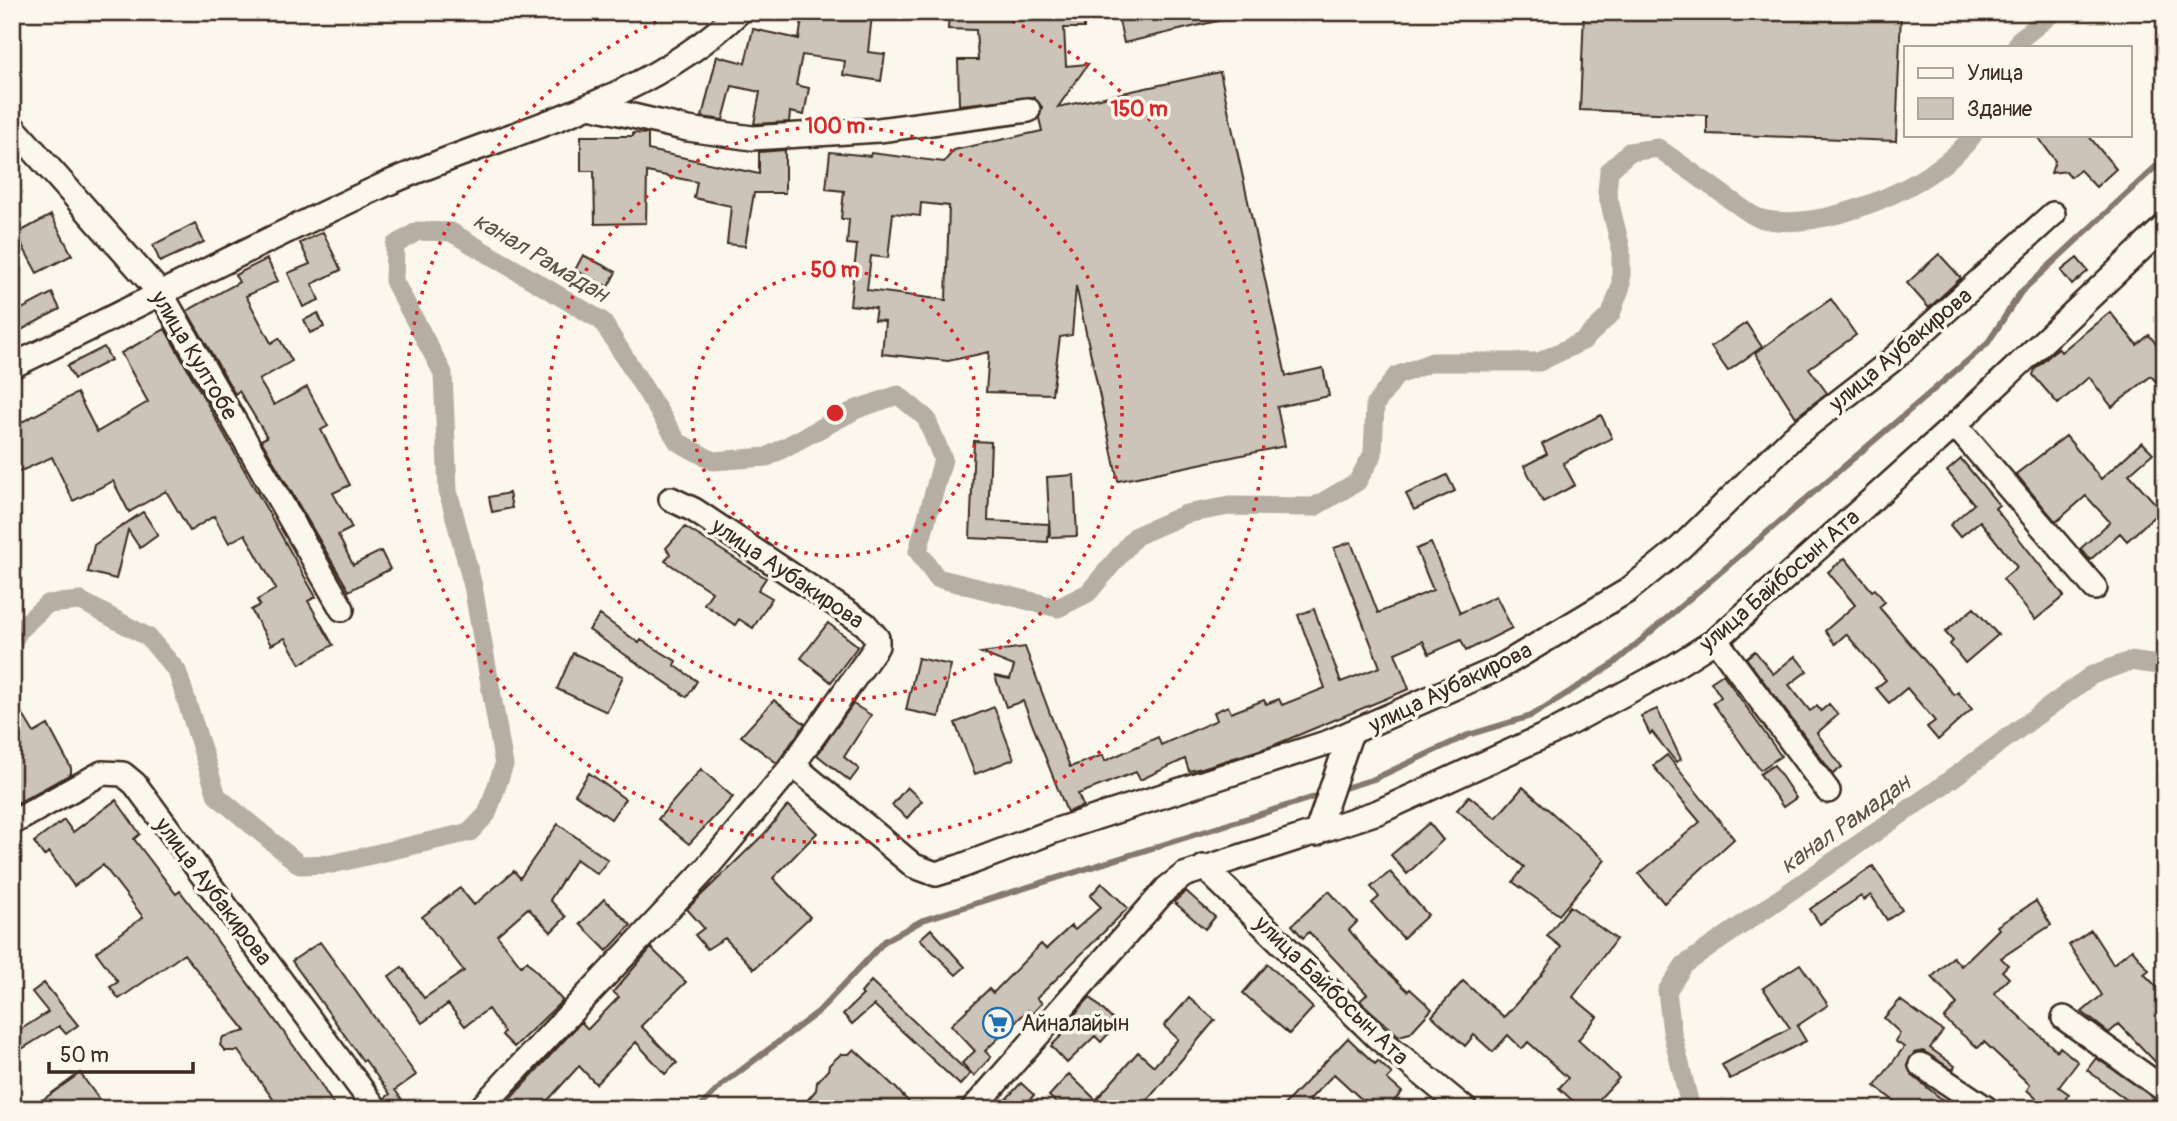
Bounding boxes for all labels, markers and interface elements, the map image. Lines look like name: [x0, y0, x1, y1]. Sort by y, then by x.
legend: [1904, 46, 2132, 136]
text: Улица: [1967, 60, 2023, 87]
text: 150 m: [1110, 96, 1168, 123]
text: Здание: [1967, 96, 2033, 123]
text: 100 m: [805, 113, 865, 140]
water label: канал Рамадан: [468, 206, 615, 310]
text: 50 m: [811, 257, 860, 284]
street label: улица Аубакирова: [1822, 281, 1978, 418]
street label: улица Култобе: [144, 284, 245, 426]
centre of rings: [823, 401, 847, 425]
street label: улица Байбосын Ата: [1692, 503, 1866, 659]
street label: улица Аубакирова: [705, 511, 870, 635]
street label: улица Аубакирова: [1363, 635, 1537, 740]
water label: канал Рамадан: [1775, 768, 1918, 880]
street label: улица Аубакирова: [148, 811, 279, 971]
street label: улица Байбосын Ата: [1248, 909, 1415, 1071]
supermarket icon: Айналайын: [981, 1006, 1015, 1040]
place label: Айналайын: [1021, 1009, 1129, 1038]
scale bar: [49, 1030, 192, 1074]
text: 50 m: [60, 1042, 109, 1069]

